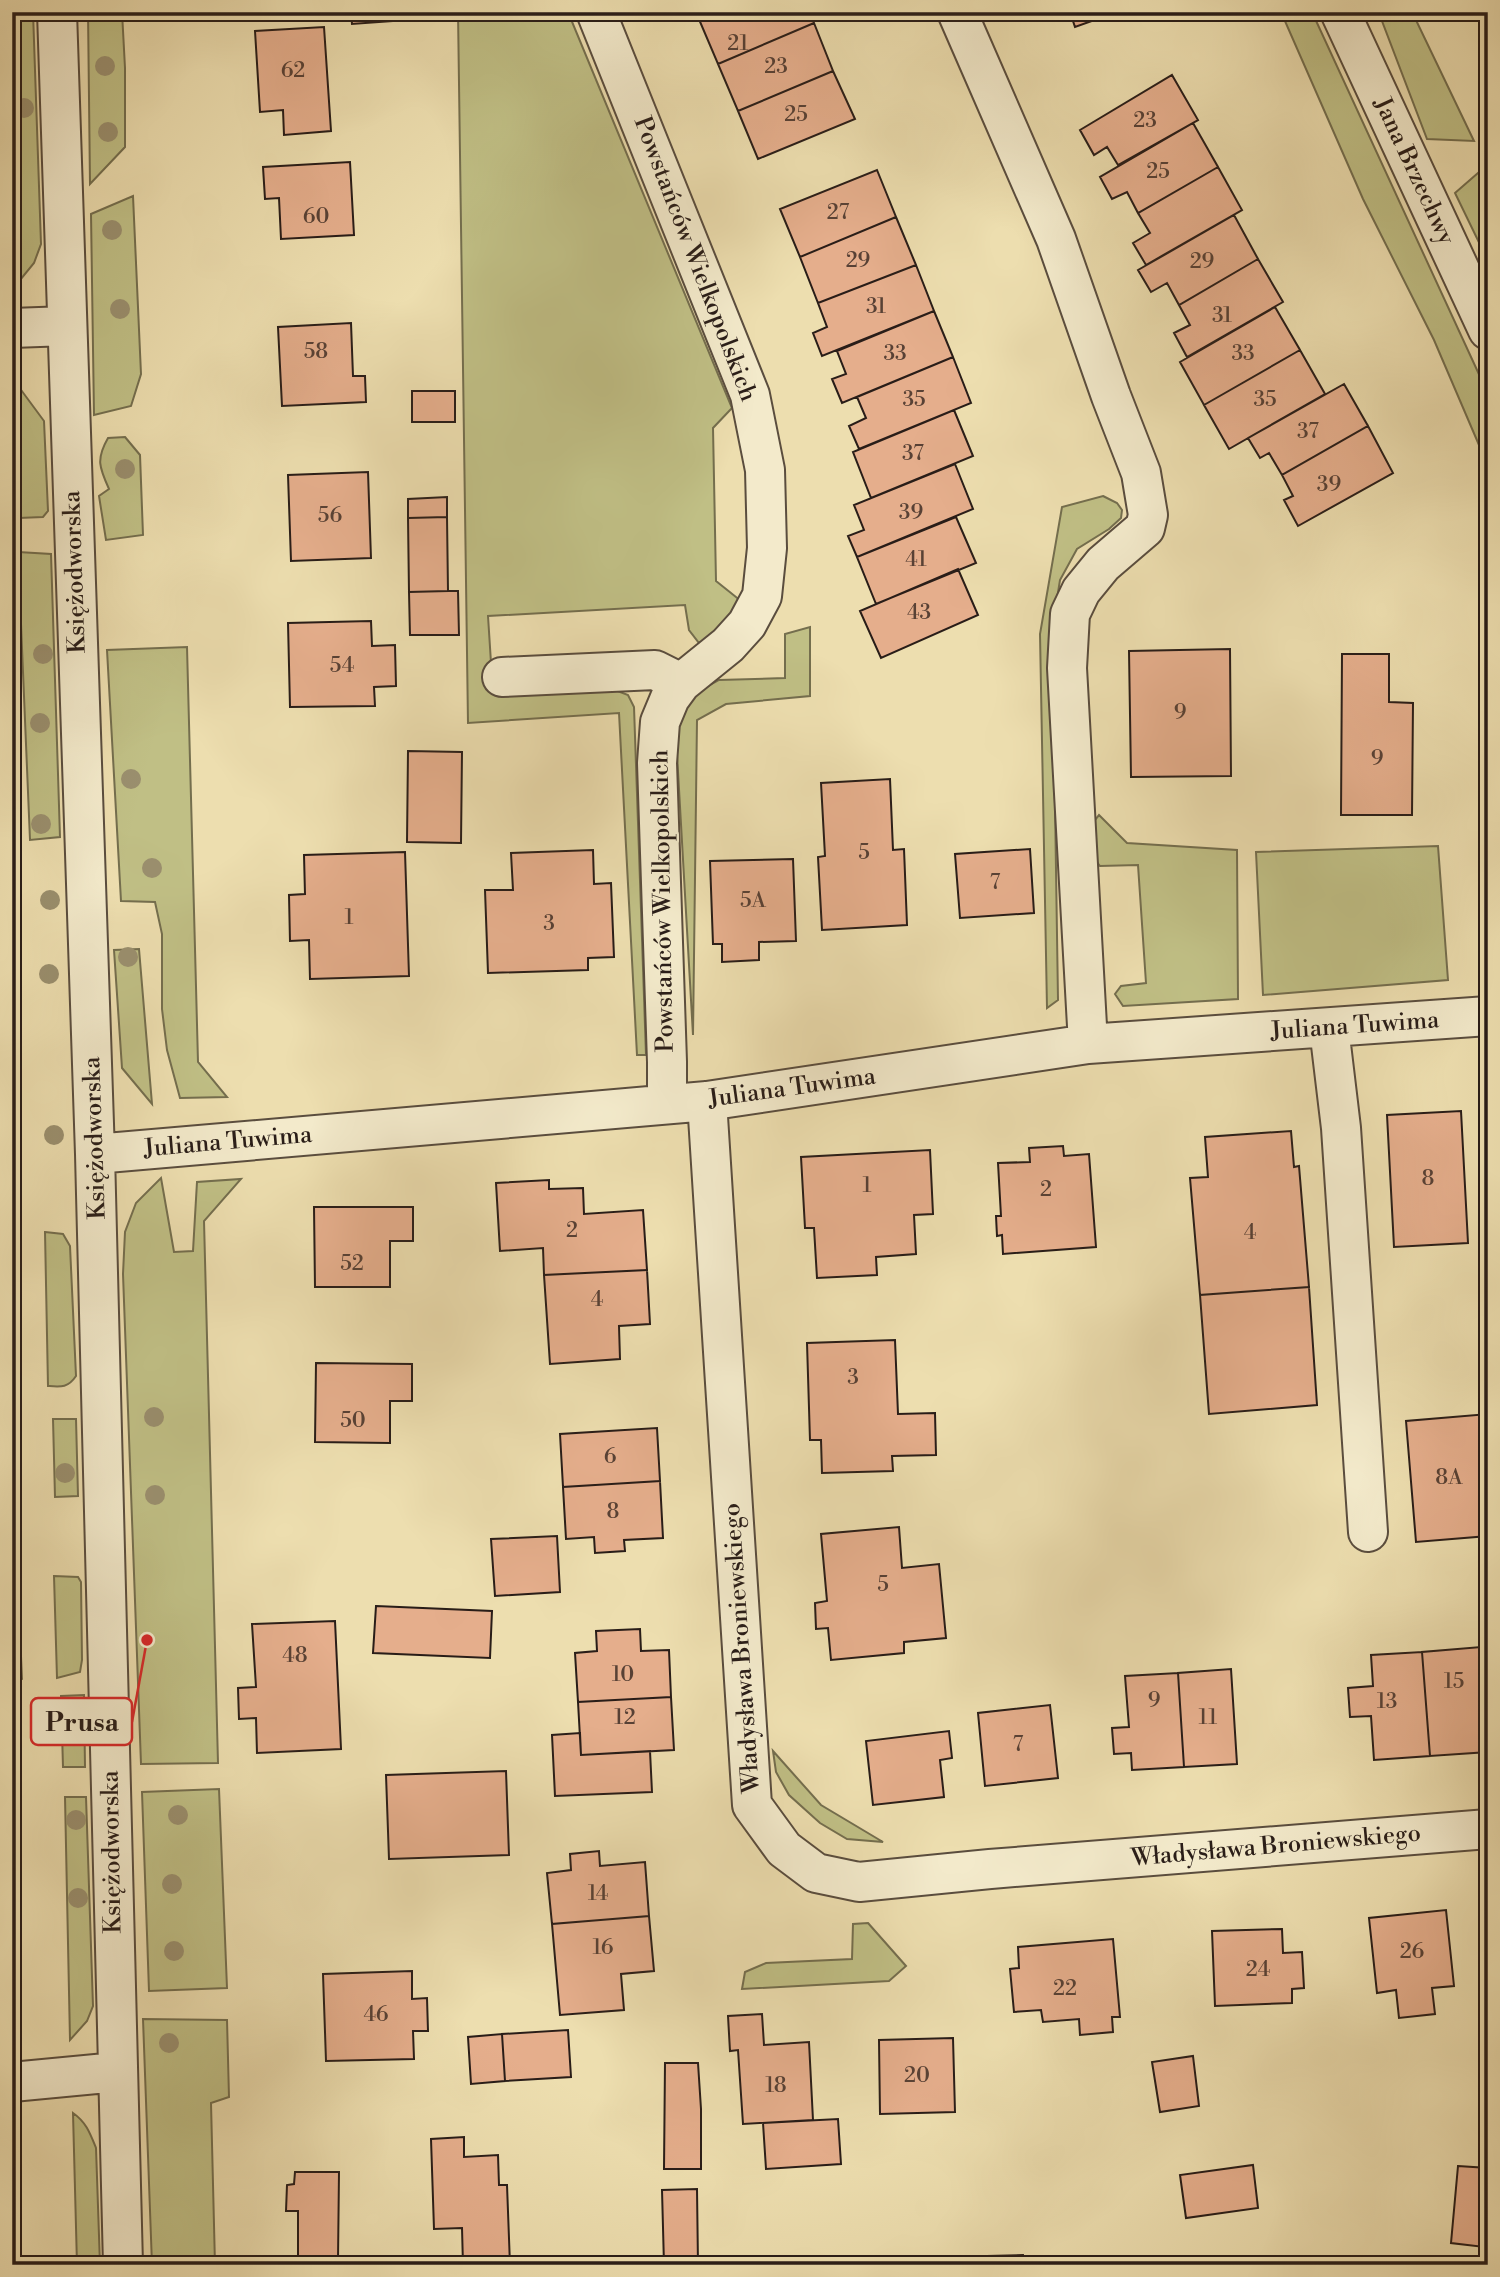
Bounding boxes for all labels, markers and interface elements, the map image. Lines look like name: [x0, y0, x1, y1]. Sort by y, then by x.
house number: 21: [727, 31, 749, 57]
house number: 23: [764, 54, 788, 80]
house number: 62: [281, 58, 305, 84]
street label: Jana Brzechwy: [1366, 92, 1461, 250]
house number: 25: [784, 102, 808, 128]
house number: 23: [1133, 108, 1157, 134]
street label: Powstańców Wielkopolskich: [627, 112, 763, 406]
house number: 25: [1146, 159, 1170, 185]
house number: 27: [827, 200, 850, 226]
house number: 60: [303, 204, 329, 230]
house number: 29: [846, 248, 870, 274]
house number: 29: [1190, 249, 1214, 275]
house number: 31: [866, 294, 886, 320]
house number: 31: [1212, 303, 1232, 329]
house number: 58: [304, 339, 328, 365]
house number: 33: [883, 341, 907, 367]
house number: 33: [1231, 341, 1255, 367]
house number: 35: [902, 387, 926, 413]
house number: 35: [1253, 387, 1277, 413]
house number: 37: [1297, 419, 1319, 445]
house number: 37: [902, 441, 924, 467]
house number: 39: [1317, 472, 1341, 498]
street label: Księżodworska: [57, 489, 93, 654]
house number: 39: [899, 500, 923, 526]
house number: 56: [318, 503, 342, 529]
house number: 41: [905, 547, 927, 573]
house number: 43: [907, 600, 931, 626]
house number: 54: [330, 653, 354, 679]
house number: 9: [1174, 700, 1186, 726]
house number: 9: [1371, 746, 1383, 772]
street label: Powstańców Wielkopolskich: [645, 749, 681, 1053]
house number: 5: [858, 840, 870, 866]
house number: 7: [990, 870, 1001, 896]
house number: 5A: [740, 888, 767, 914]
house number: 1: [344, 905, 354, 931]
house number: 3: [543, 911, 555, 937]
street label: Juliana Tuwima: [1269, 1005, 1441, 1047]
street label: Księżodworska: [77, 1055, 113, 1220]
street label: Juliana Tuwima: [705, 1061, 878, 1115]
street label: Juliana Tuwima: [142, 1120, 314, 1164]
house number: 8: [1422, 1166, 1434, 1192]
house number: 1: [862, 1173, 872, 1199]
house number: 2: [1040, 1177, 1052, 1203]
house number: 2: [566, 1218, 578, 1244]
house number: 4: [1244, 1220, 1256, 1246]
house number: 52: [340, 1251, 364, 1277]
house number: 4: [591, 1287, 603, 1313]
house number: 3: [847, 1365, 859, 1391]
house number: 50: [340, 1408, 366, 1434]
house number: 6: [604, 1444, 617, 1470]
house number: 8A: [1435, 1465, 1463, 1491]
house number: 8: [607, 1499, 619, 1525]
street label: Władysława Broniewskiego: [717, 1502, 767, 1795]
house number: 5: [877, 1572, 889, 1598]
house number: 48: [282, 1643, 308, 1669]
house number: 10: [612, 1662, 634, 1688]
house number: 15: [1444, 1669, 1464, 1695]
house number: 9: [1148, 1688, 1160, 1714]
house number: 13: [1377, 1689, 1397, 1715]
callout: Prusa: [31, 1698, 132, 1745]
house number: 12: [614, 1705, 636, 1731]
house number: 11: [1199, 1705, 1217, 1731]
text: Prusa: [45, 1707, 120, 1739]
house number: 7: [1013, 1732, 1024, 1758]
street label: Księżodworska: [96, 1769, 128, 1934]
street label: Władysława Broniewskiego: [1129, 1818, 1422, 1874]
house number: 14: [588, 1881, 608, 1907]
house number: 16: [592, 1935, 614, 1961]
house number: 26: [1400, 1939, 1425, 1965]
house number: 24: [1246, 1957, 1270, 1983]
house number: 22: [1053, 1976, 1077, 2002]
house number: 46: [363, 2002, 389, 2028]
house number: 20: [904, 2063, 930, 2089]
house number: 18: [765, 2073, 787, 2099]

